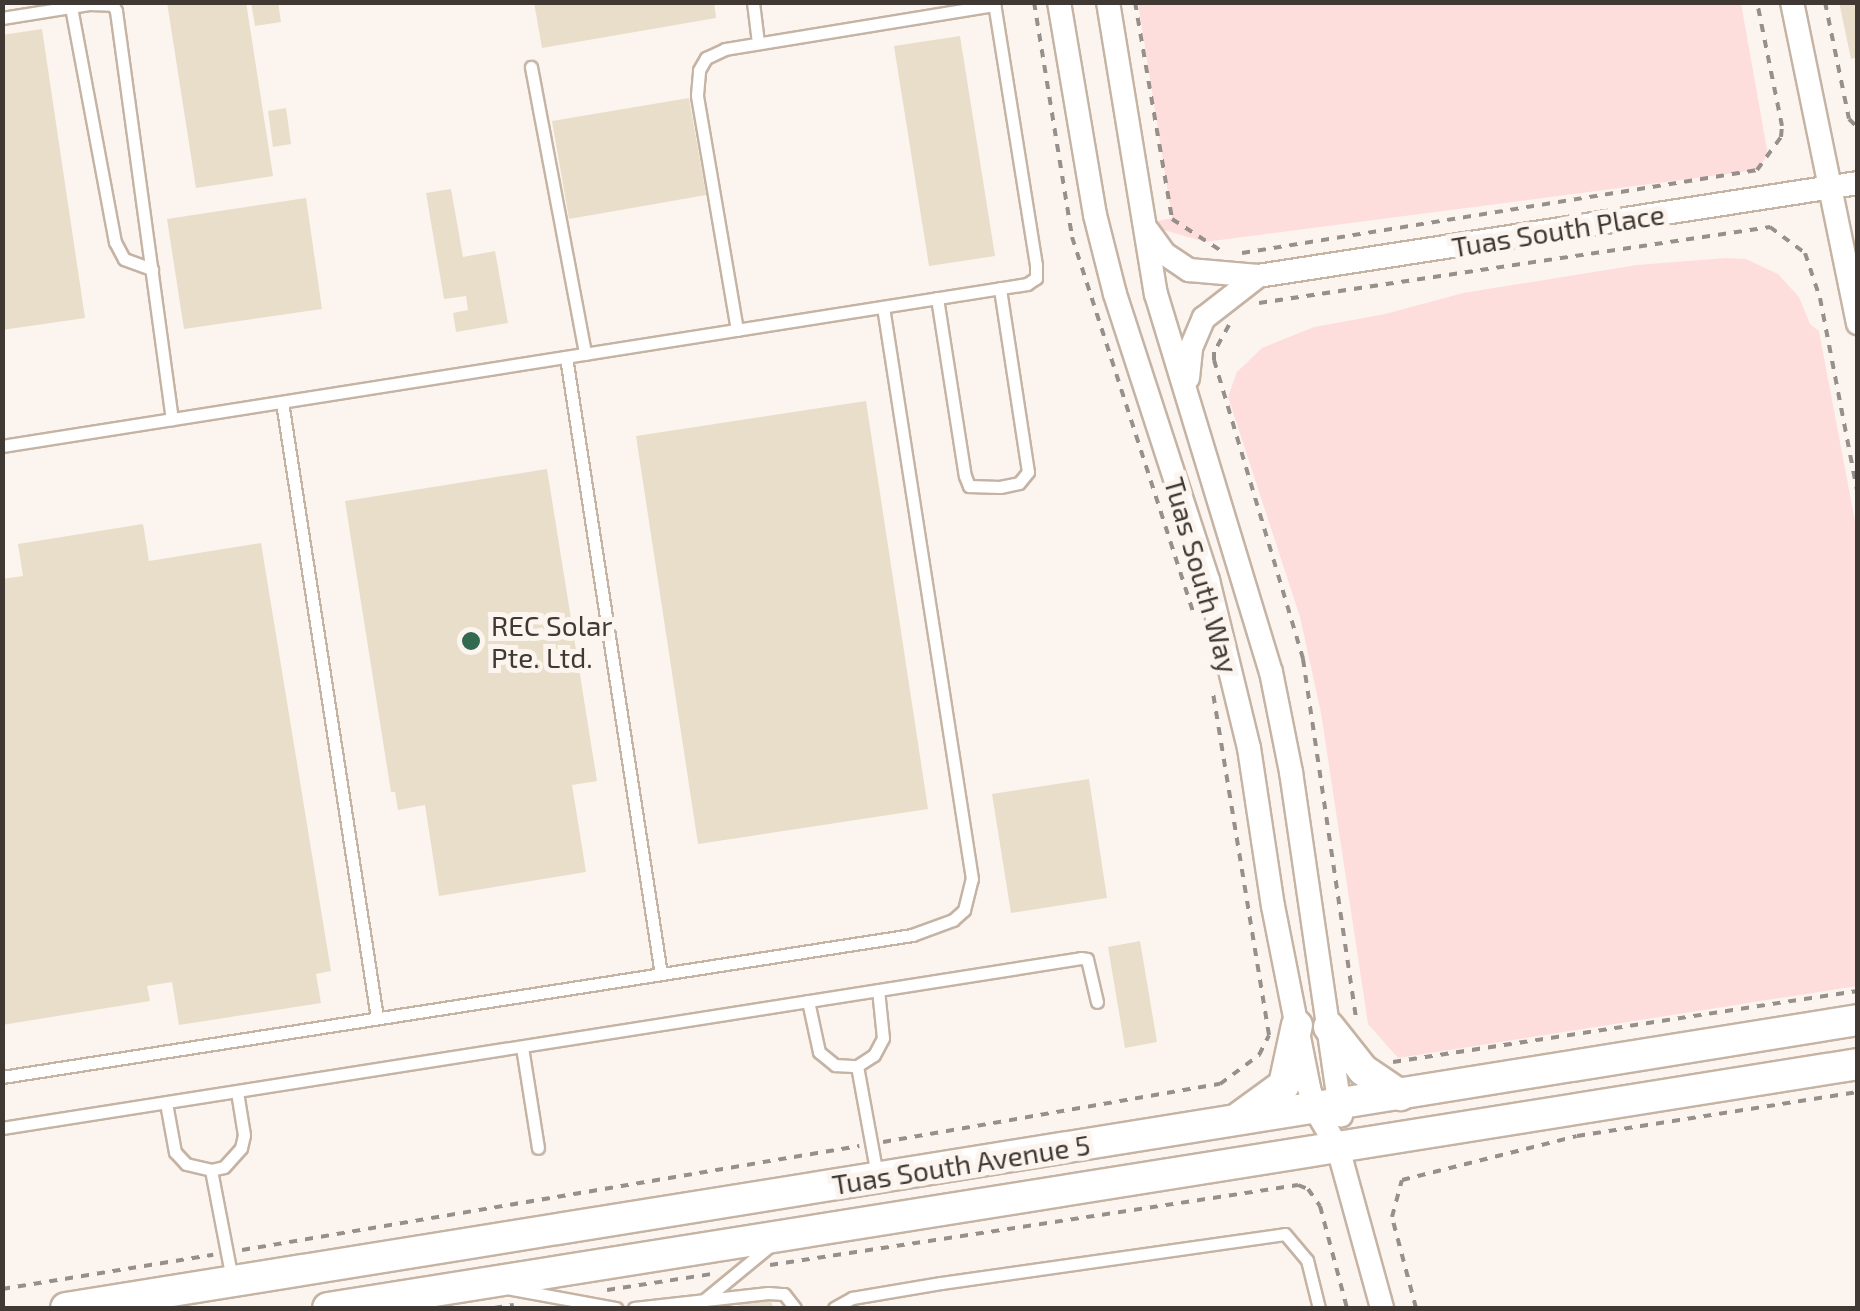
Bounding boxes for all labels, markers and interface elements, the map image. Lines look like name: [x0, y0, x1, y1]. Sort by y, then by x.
street label: Tuas South Place: [1449, 197, 1667, 263]
street label: Tuas South Way: [1158, 473, 1246, 677]
place label: REC Solar Pte. Ltd.: [491, 608, 613, 674]
marker: REC Solar Pte. Ltd.: [460, 630, 482, 652]
street label: Tuas South Avenue 5: [829, 1127, 1093, 1201]

